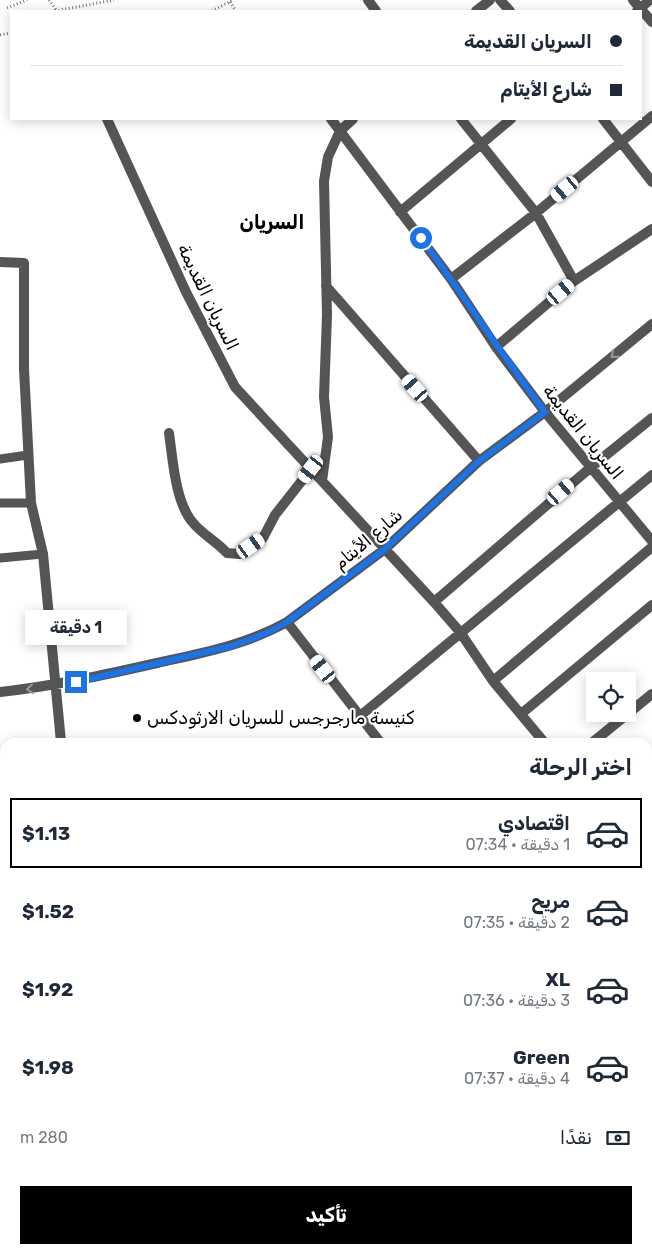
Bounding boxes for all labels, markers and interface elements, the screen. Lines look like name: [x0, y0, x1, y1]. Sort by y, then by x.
text: السريان القديمة: [464, 30, 592, 53]
text: شارع الأيتام: [500, 78, 592, 101]
car: [548, 174, 581, 204]
district label: السريان: [240, 210, 304, 234]
route start: [410, 227, 432, 249]
street label: السريان القديمة: [173, 240, 243, 354]
car: [544, 277, 577, 307]
one-way arrow: [611, 350, 620, 359]
car: [399, 372, 430, 404]
street label: السريان القديمة: [538, 380, 628, 484]
car: [295, 453, 326, 485]
car: [544, 476, 577, 508]
street label: شارع الأيتام: [329, 504, 407, 575]
car: [234, 531, 267, 561]
callout: 1 دقيقة: [25, 610, 127, 644]
text: 1 دقيقة: [50, 618, 102, 637]
car: [307, 653, 338, 685]
route end: [65, 671, 87, 693]
map controls: [586, 672, 636, 722]
button: locate: [586, 672, 636, 722]
one-way arrow: [26, 683, 34, 694]
place label: كنيسة مارجرجس للسريان الارثودكس: [147, 707, 414, 729]
marker: كنيسة مارجرجس للسريان الارثودكس: [131, 712, 143, 724]
text: اختر الرحلة: [529, 754, 632, 781]
icon: car: [585, 811, 630, 856]
text: اقتصادي: [498, 812, 570, 835]
text: $1.13: [22, 822, 70, 845]
text: 1 دقيقة · 07:34: [465, 835, 570, 854]
icon: car: [585, 889, 630, 934]
text: مريح: [531, 890, 570, 913]
text: $1.52: [22, 900, 74, 923]
text: 2 دقيقة · 07:35: [463, 913, 570, 932]
icon: car: [585, 967, 630, 1012]
text: XL: [546, 968, 570, 991]
text: $1.92: [22, 978, 73, 1001]
text: 3 دقيقة · 07:36: [463, 991, 570, 1010]
icon: car: [585, 1045, 630, 1090]
text: Green: [513, 1046, 570, 1069]
text: $1.98: [22, 1056, 74, 1079]
text: 4 دقيقة · 07:37: [464, 1069, 570, 1088]
icon: cash: [604, 1124, 632, 1152]
text: نقدًا: [560, 1126, 592, 1149]
text: 280 m: [20, 1128, 68, 1147]
button: تأكيد: [20, 1186, 632, 1244]

